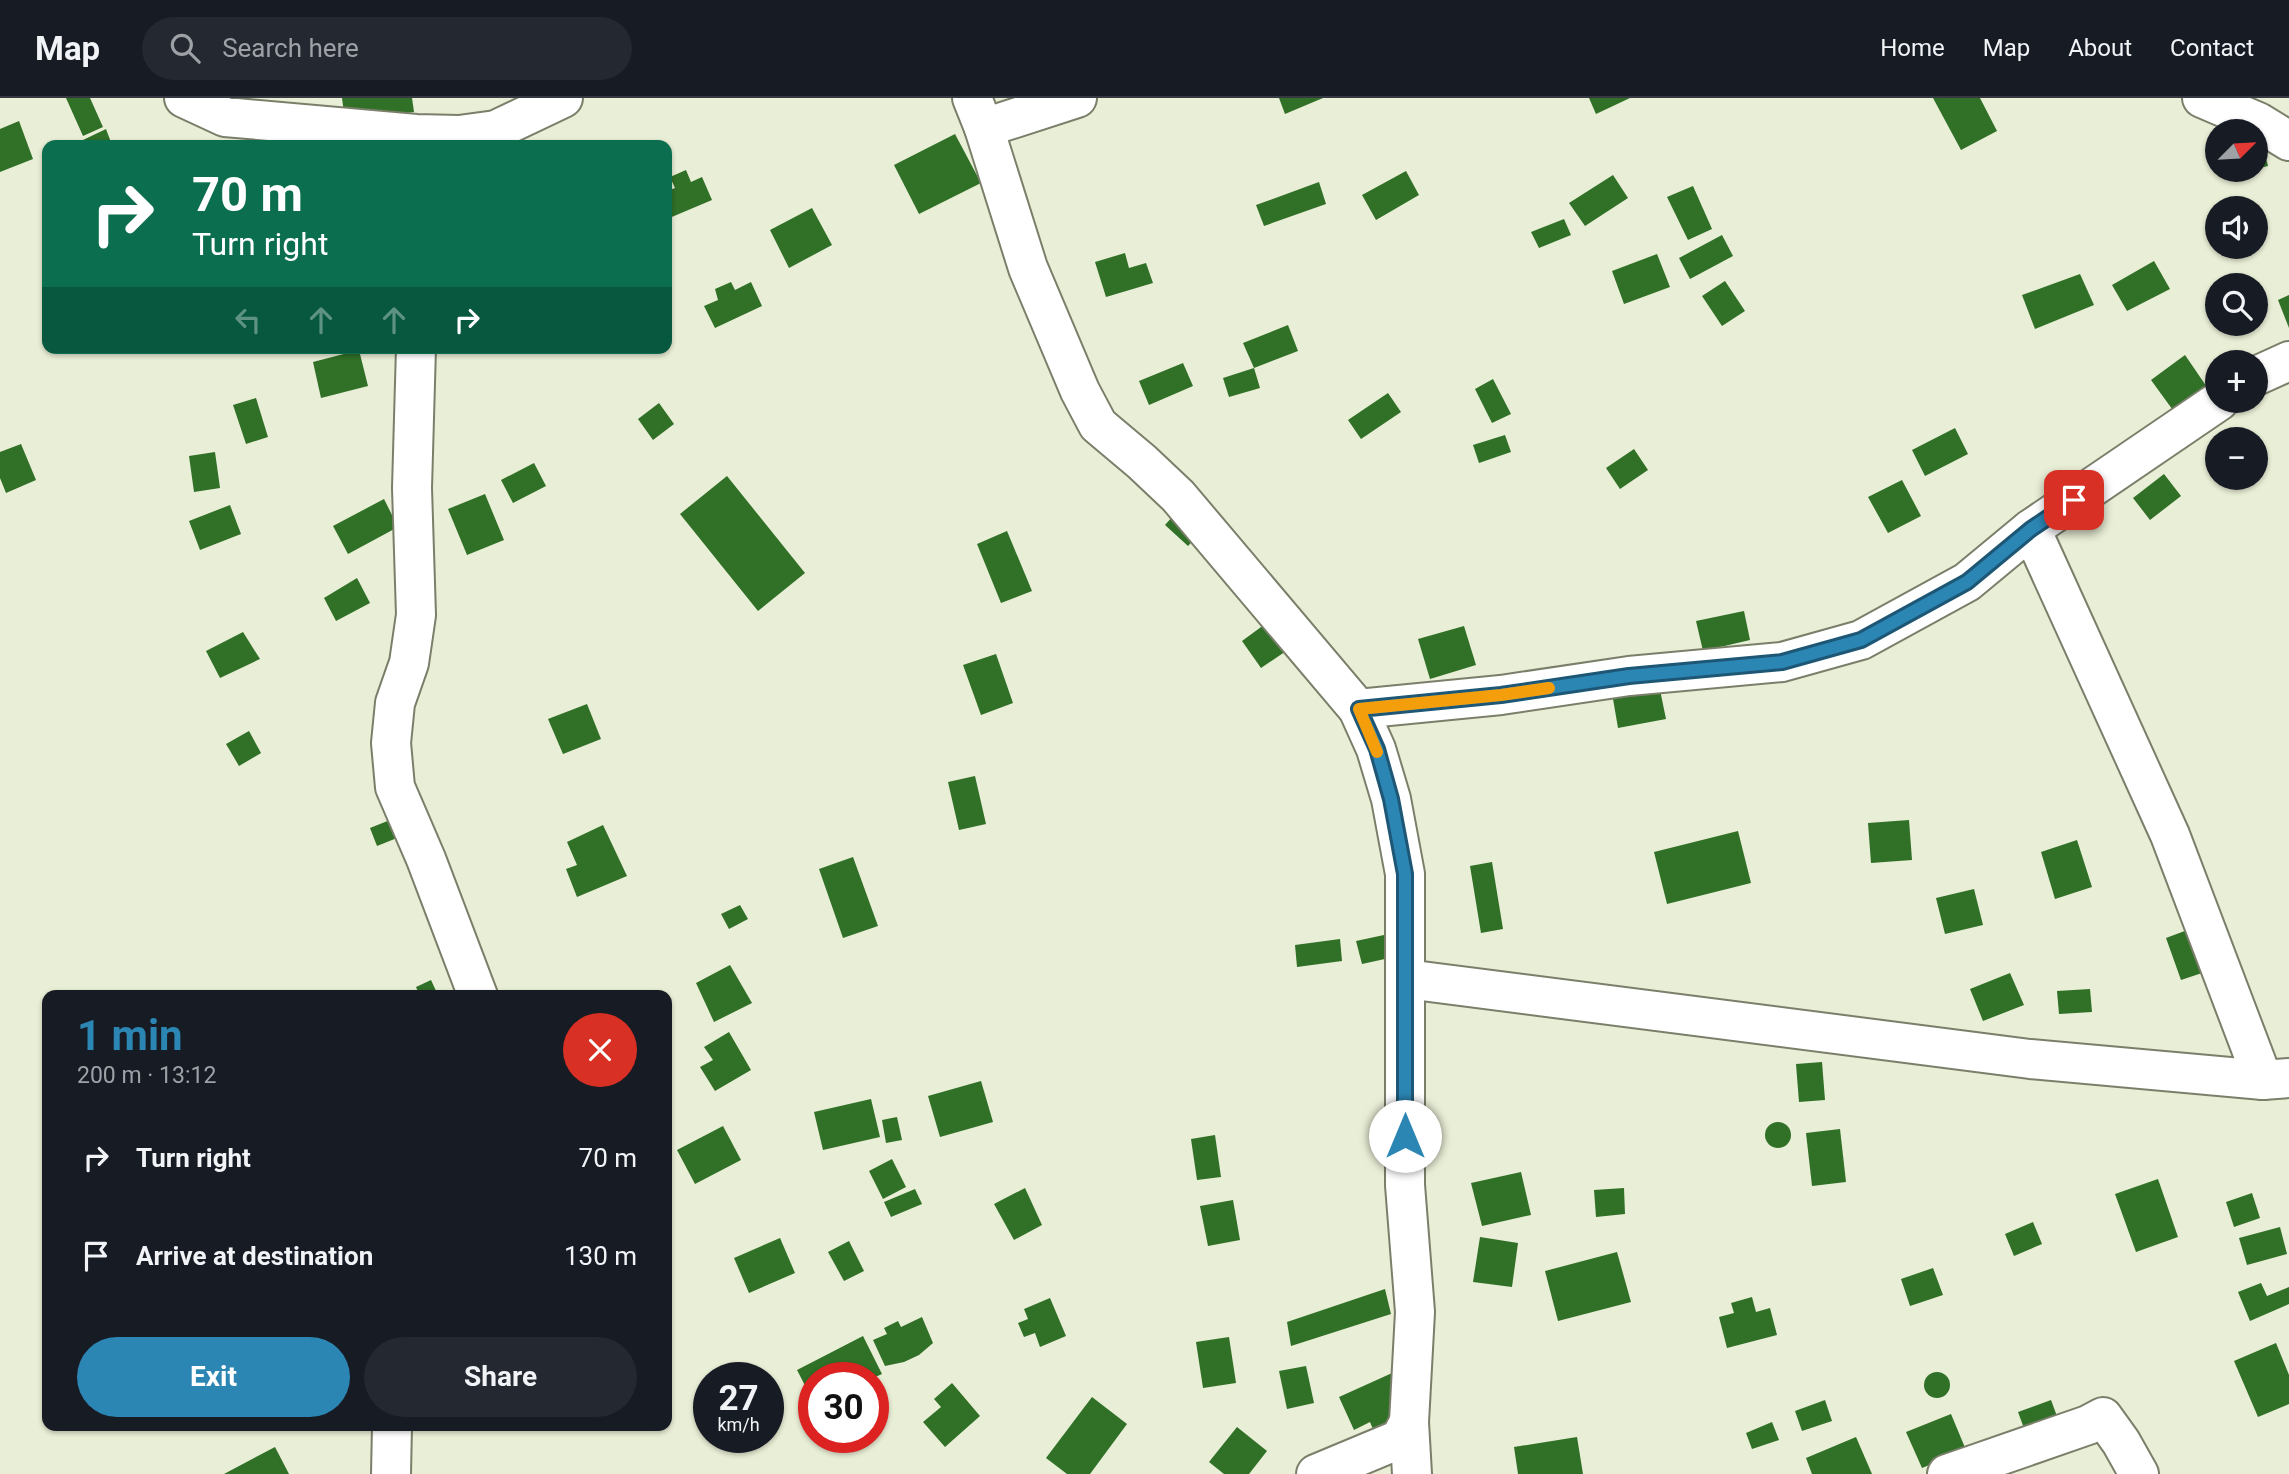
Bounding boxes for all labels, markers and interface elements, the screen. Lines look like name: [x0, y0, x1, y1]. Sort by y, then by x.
search box: [142, 17, 632, 80]
text: Map: [35, 29, 100, 68]
icon: search: [166, 29, 204, 67]
text: Search here: [222, 33, 359, 63]
text: Home: [1880, 34, 1945, 62]
text: Map: [1983, 34, 2030, 62]
text: About: [2068, 34, 2132, 62]
text: Contact: [2170, 34, 2254, 62]
north arrow: [2205, 119, 2268, 182]
map controls: [2205, 119, 2268, 490]
text: 70 m: [192, 166, 303, 223]
icon: right: [77, 168, 168, 259]
button: sound: [2205, 196, 2268, 259]
text: Turn right: [192, 225, 328, 263]
button: search: [2205, 273, 2268, 336]
icon: left: [229, 301, 267, 339]
icon: ahead: [302, 301, 340, 339]
icon: ahead: [375, 301, 413, 339]
icon: right: [448, 301, 486, 339]
button: +: [2205, 350, 2268, 413]
button: −: [2205, 427, 2268, 490]
pin: [2044, 470, 2104, 530]
icon: arrive: [2055, 481, 2093, 519]
text: 1 min: [77, 1011, 183, 1060]
button: close: [563, 1013, 637, 1087]
text: 200 m · 13:12: [77, 1062, 216, 1089]
position arrow: [1368, 1099, 1442, 1173]
icon: right: [77, 1139, 115, 1177]
text: Turn right: [136, 1143, 251, 1173]
text: 70 m: [579, 1143, 637, 1173]
icon: arrive: [77, 1237, 115, 1275]
text: Arrive at destination: [136, 1241, 373, 1271]
text: 130 m: [564, 1241, 637, 1271]
button: Exit: [77, 1337, 350, 1417]
button: Share: [364, 1337, 637, 1417]
speed limit sign: 30: [798, 1362, 889, 1453]
text: 27: [718, 1378, 759, 1419]
text: km/h: [717, 1414, 760, 1435]

